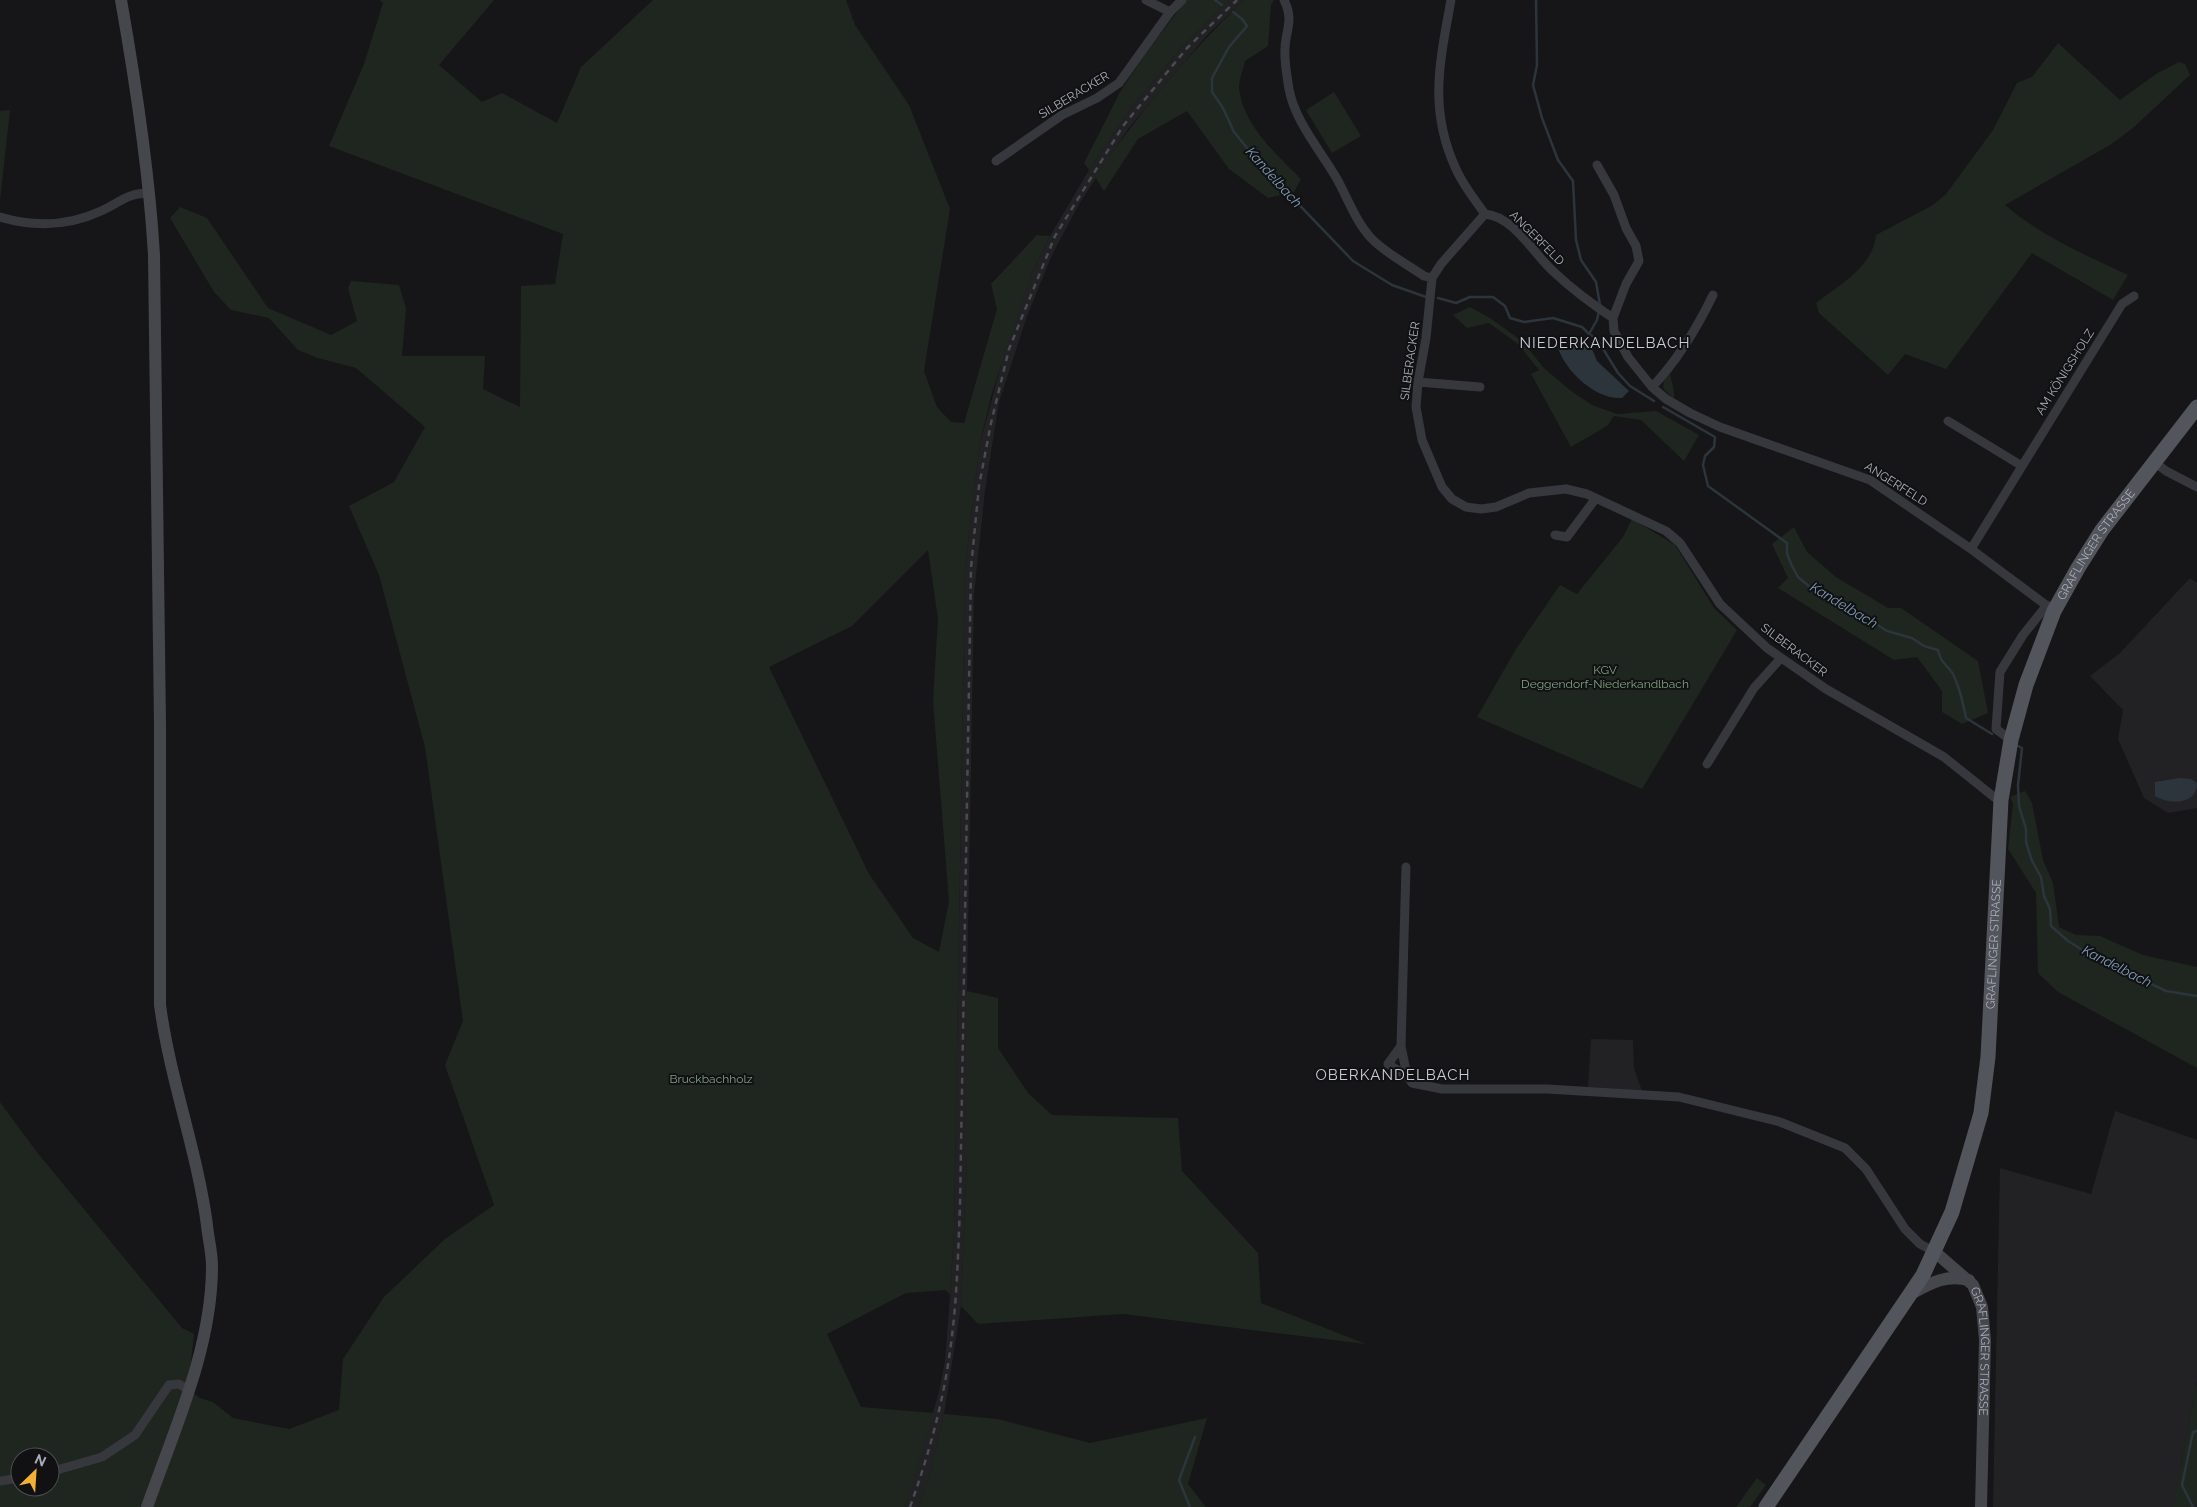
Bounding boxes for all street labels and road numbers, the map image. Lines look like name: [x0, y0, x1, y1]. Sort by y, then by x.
street label: SILBERACKER: [1036, 69, 1112, 121]
street label: ANGERFELD: [1507, 208, 1567, 268]
street label: SILBERACKER: [1398, 321, 1422, 401]
street label: AM KÖNIGSHOLZ: [2033, 326, 2097, 417]
street label: ANGERFELD: [1862, 459, 1930, 509]
street label: GRAFLINGER STRASSE: [2055, 487, 2138, 603]
street label: SILBERACKER: [1758, 621, 1830, 680]
street label: GRAFLINGER STRASSE: [1983, 879, 2004, 1009]
street label: GRAFLINGER STRASSE: [1968, 1285, 1992, 1416]

